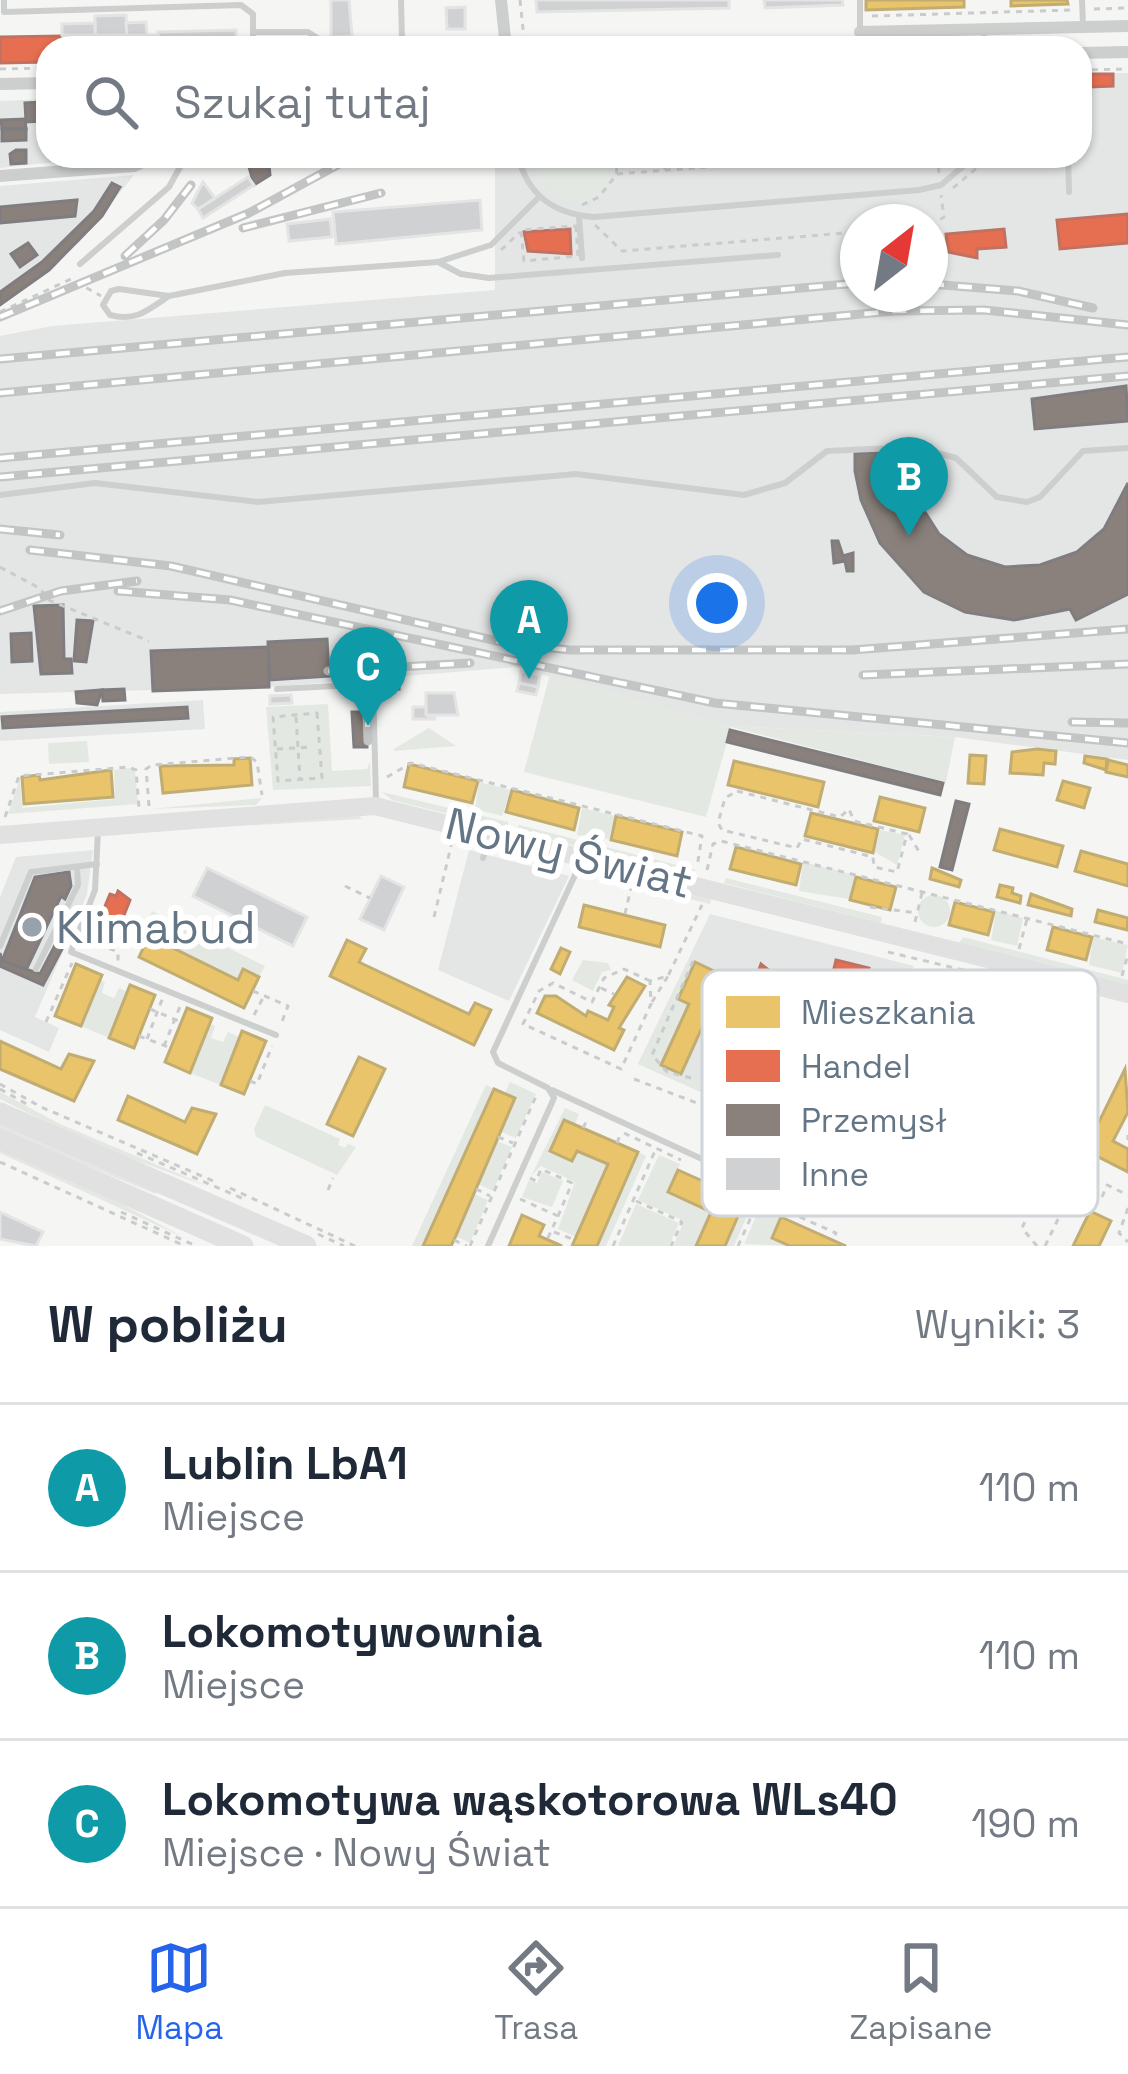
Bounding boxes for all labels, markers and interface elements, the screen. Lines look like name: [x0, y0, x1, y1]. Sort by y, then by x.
search box: [36, 36, 1092, 168]
icon: search: [78, 69, 144, 135]
text: Szukaj tutaj: [174, 74, 431, 131]
north arrow: [840, 204, 948, 312]
pin: B: [870, 437, 948, 536]
your location: [687, 573, 747, 633]
pin: A: [490, 580, 568, 679]
pin: C: [329, 627, 407, 726]
street label: Nowy Świat: [440, 795, 698, 911]
place label: Klimabud: [56, 899, 256, 956]
marker: Klimabud: [19, 914, 45, 940]
legend: [702, 970, 1098, 1216]
text: Mieszkania: [801, 992, 975, 1034]
text: Handel: [801, 1046, 911, 1088]
text: Przemysł: [801, 1100, 947, 1142]
text: Inne: [801, 1154, 869, 1196]
text: W pobliżu: [48, 1292, 288, 1357]
text: Wyniki: 3: [915, 1300, 1080, 1349]
text: Lublin LbA1: [162, 1435, 408, 1492]
text: A: [75, 1463, 99, 1512]
text: 110 m: [979, 1463, 1080, 1512]
text: Miejsce: [162, 1492, 305, 1541]
text: Lokomotywownia: [162, 1603, 543, 1660]
text: B: [74, 1631, 100, 1680]
text: 110 m: [979, 1631, 1080, 1680]
text: Miejsce: [162, 1660, 305, 1709]
text: Lokomotywa wąskotorowa WLs40: [162, 1771, 898, 1828]
text: C: [74, 1799, 100, 1848]
text: 190 m: [971, 1799, 1080, 1848]
text: Miejsce · Nowy Świat: [162, 1828, 551, 1877]
tab: Mapa: [136, 1935, 223, 2049]
tab: Trasa: [494, 1935, 578, 2049]
tab: Zapisane: [849, 1935, 992, 2049]

